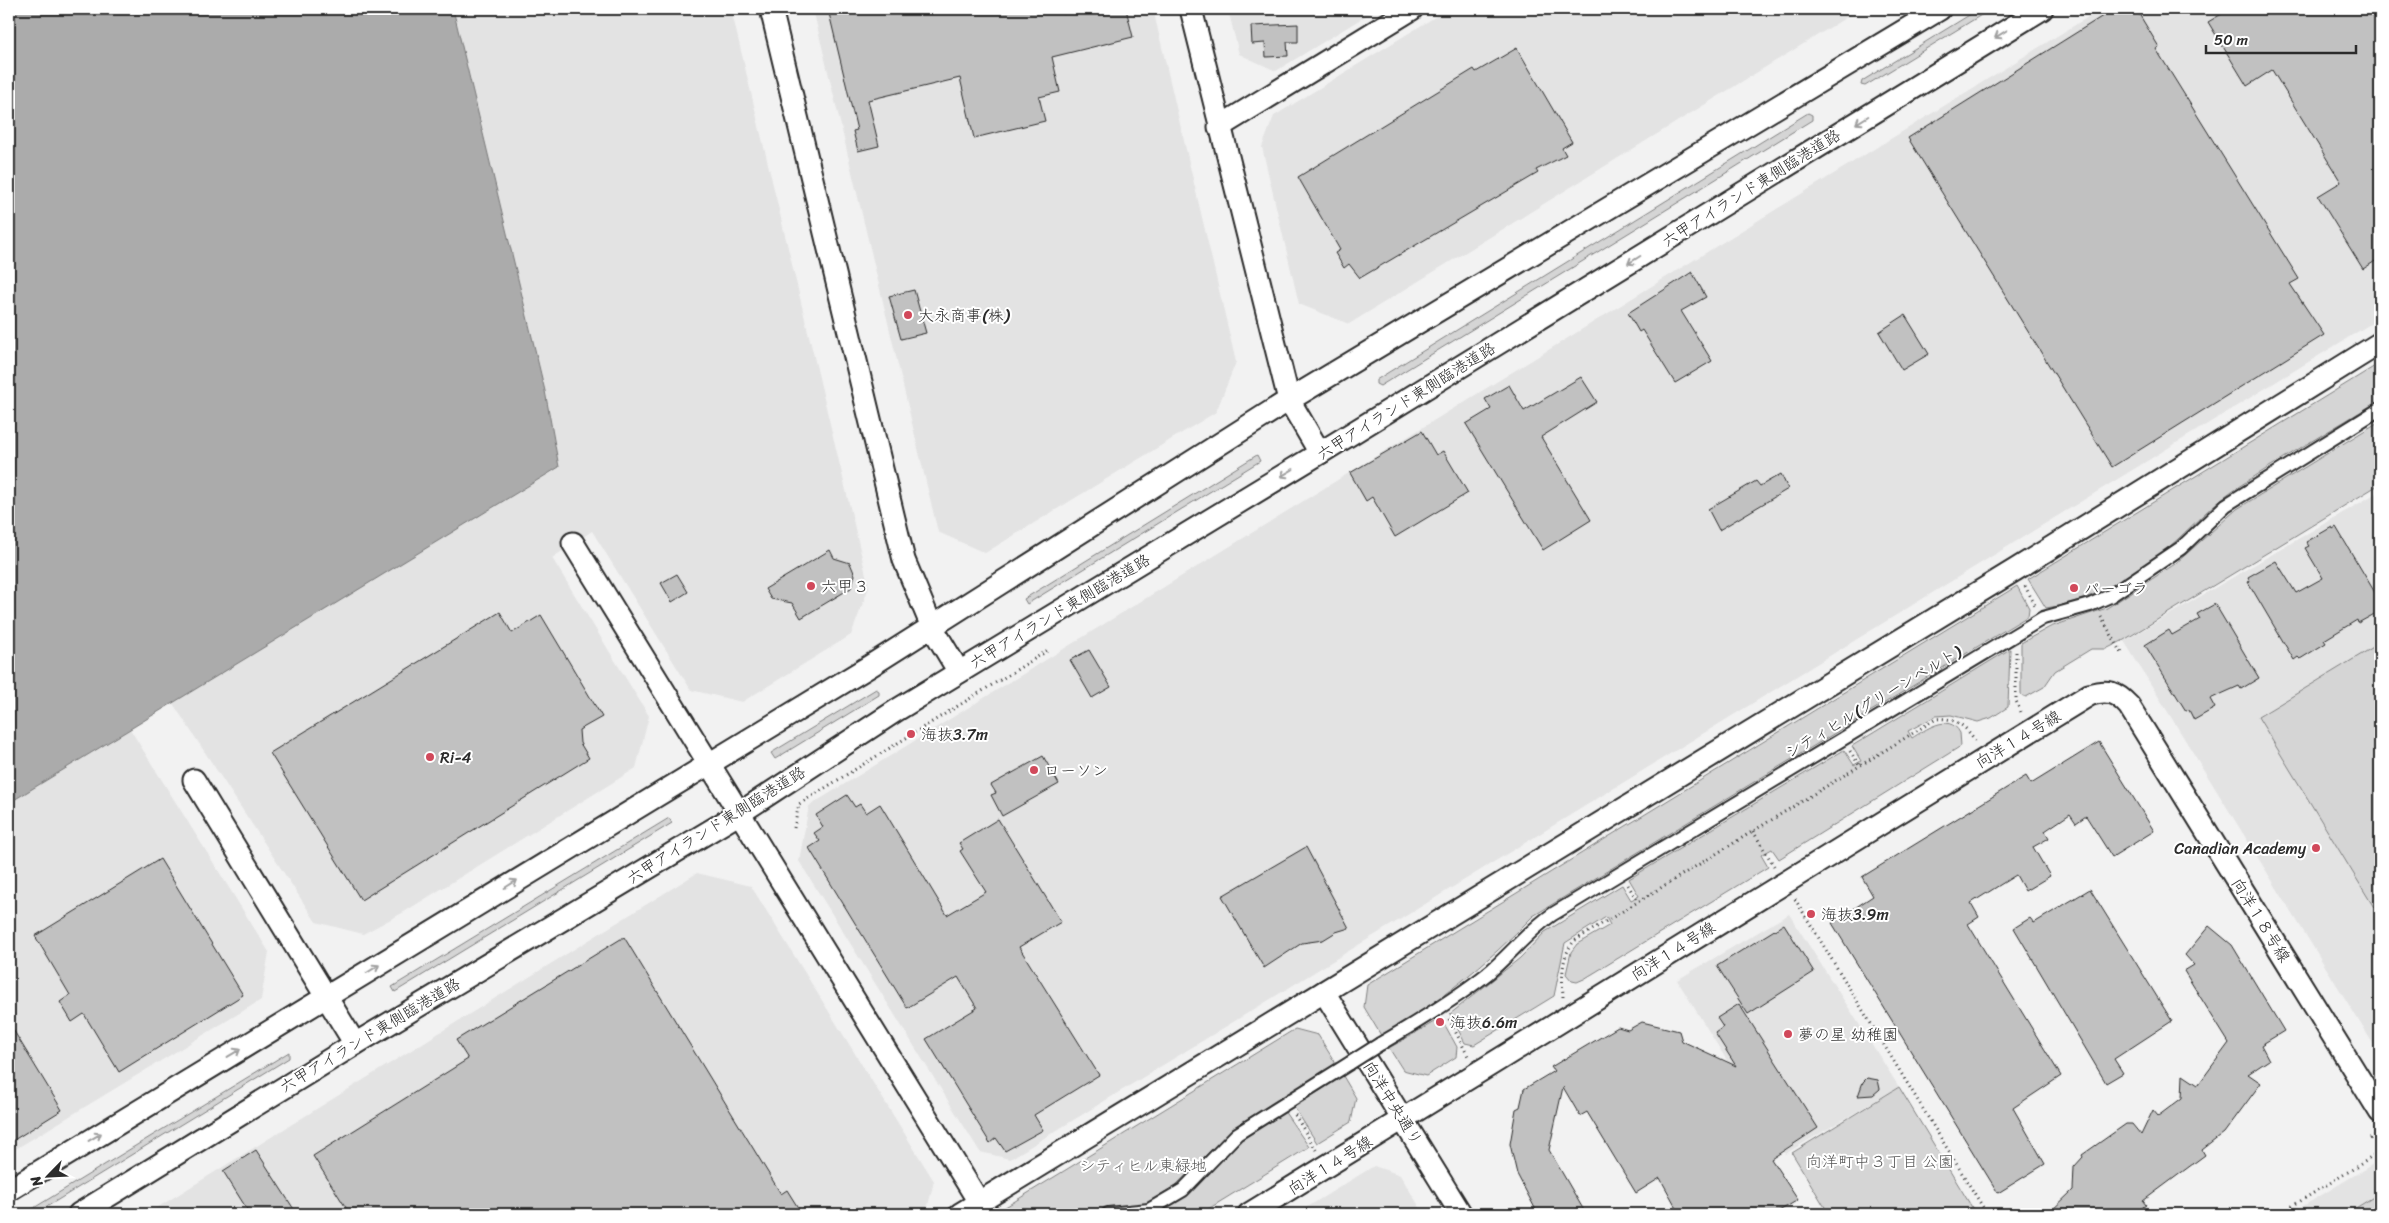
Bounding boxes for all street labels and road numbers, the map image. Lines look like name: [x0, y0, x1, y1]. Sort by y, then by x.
street label: 六甲アイランド東側臨港道路: [1656, 121, 1846, 255]
street label: 六甲アイランド東側臨港道路: [1311, 334, 1501, 468]
street label: 六甲アイランド東側臨港道路: [964, 545, 1156, 677]
street label: シティヒル(グリーンベルト): [1779, 637, 1968, 766]
street label: 向洋１４号線: [1969, 702, 2067, 776]
street label: 六甲アイランド東側臨港道路: [621, 758, 811, 892]
street label: 向洋１８号線: [2223, 872, 2299, 968]
street label: 向洋１４号線: [1625, 913, 1721, 989]
street label: 六甲アイランド東側臨港道路: [274, 969, 466, 1101]
street label: 向洋中央通り: [1355, 1055, 1431, 1151]
street label: 向洋１４号線: [1282, 1127, 1378, 1203]

